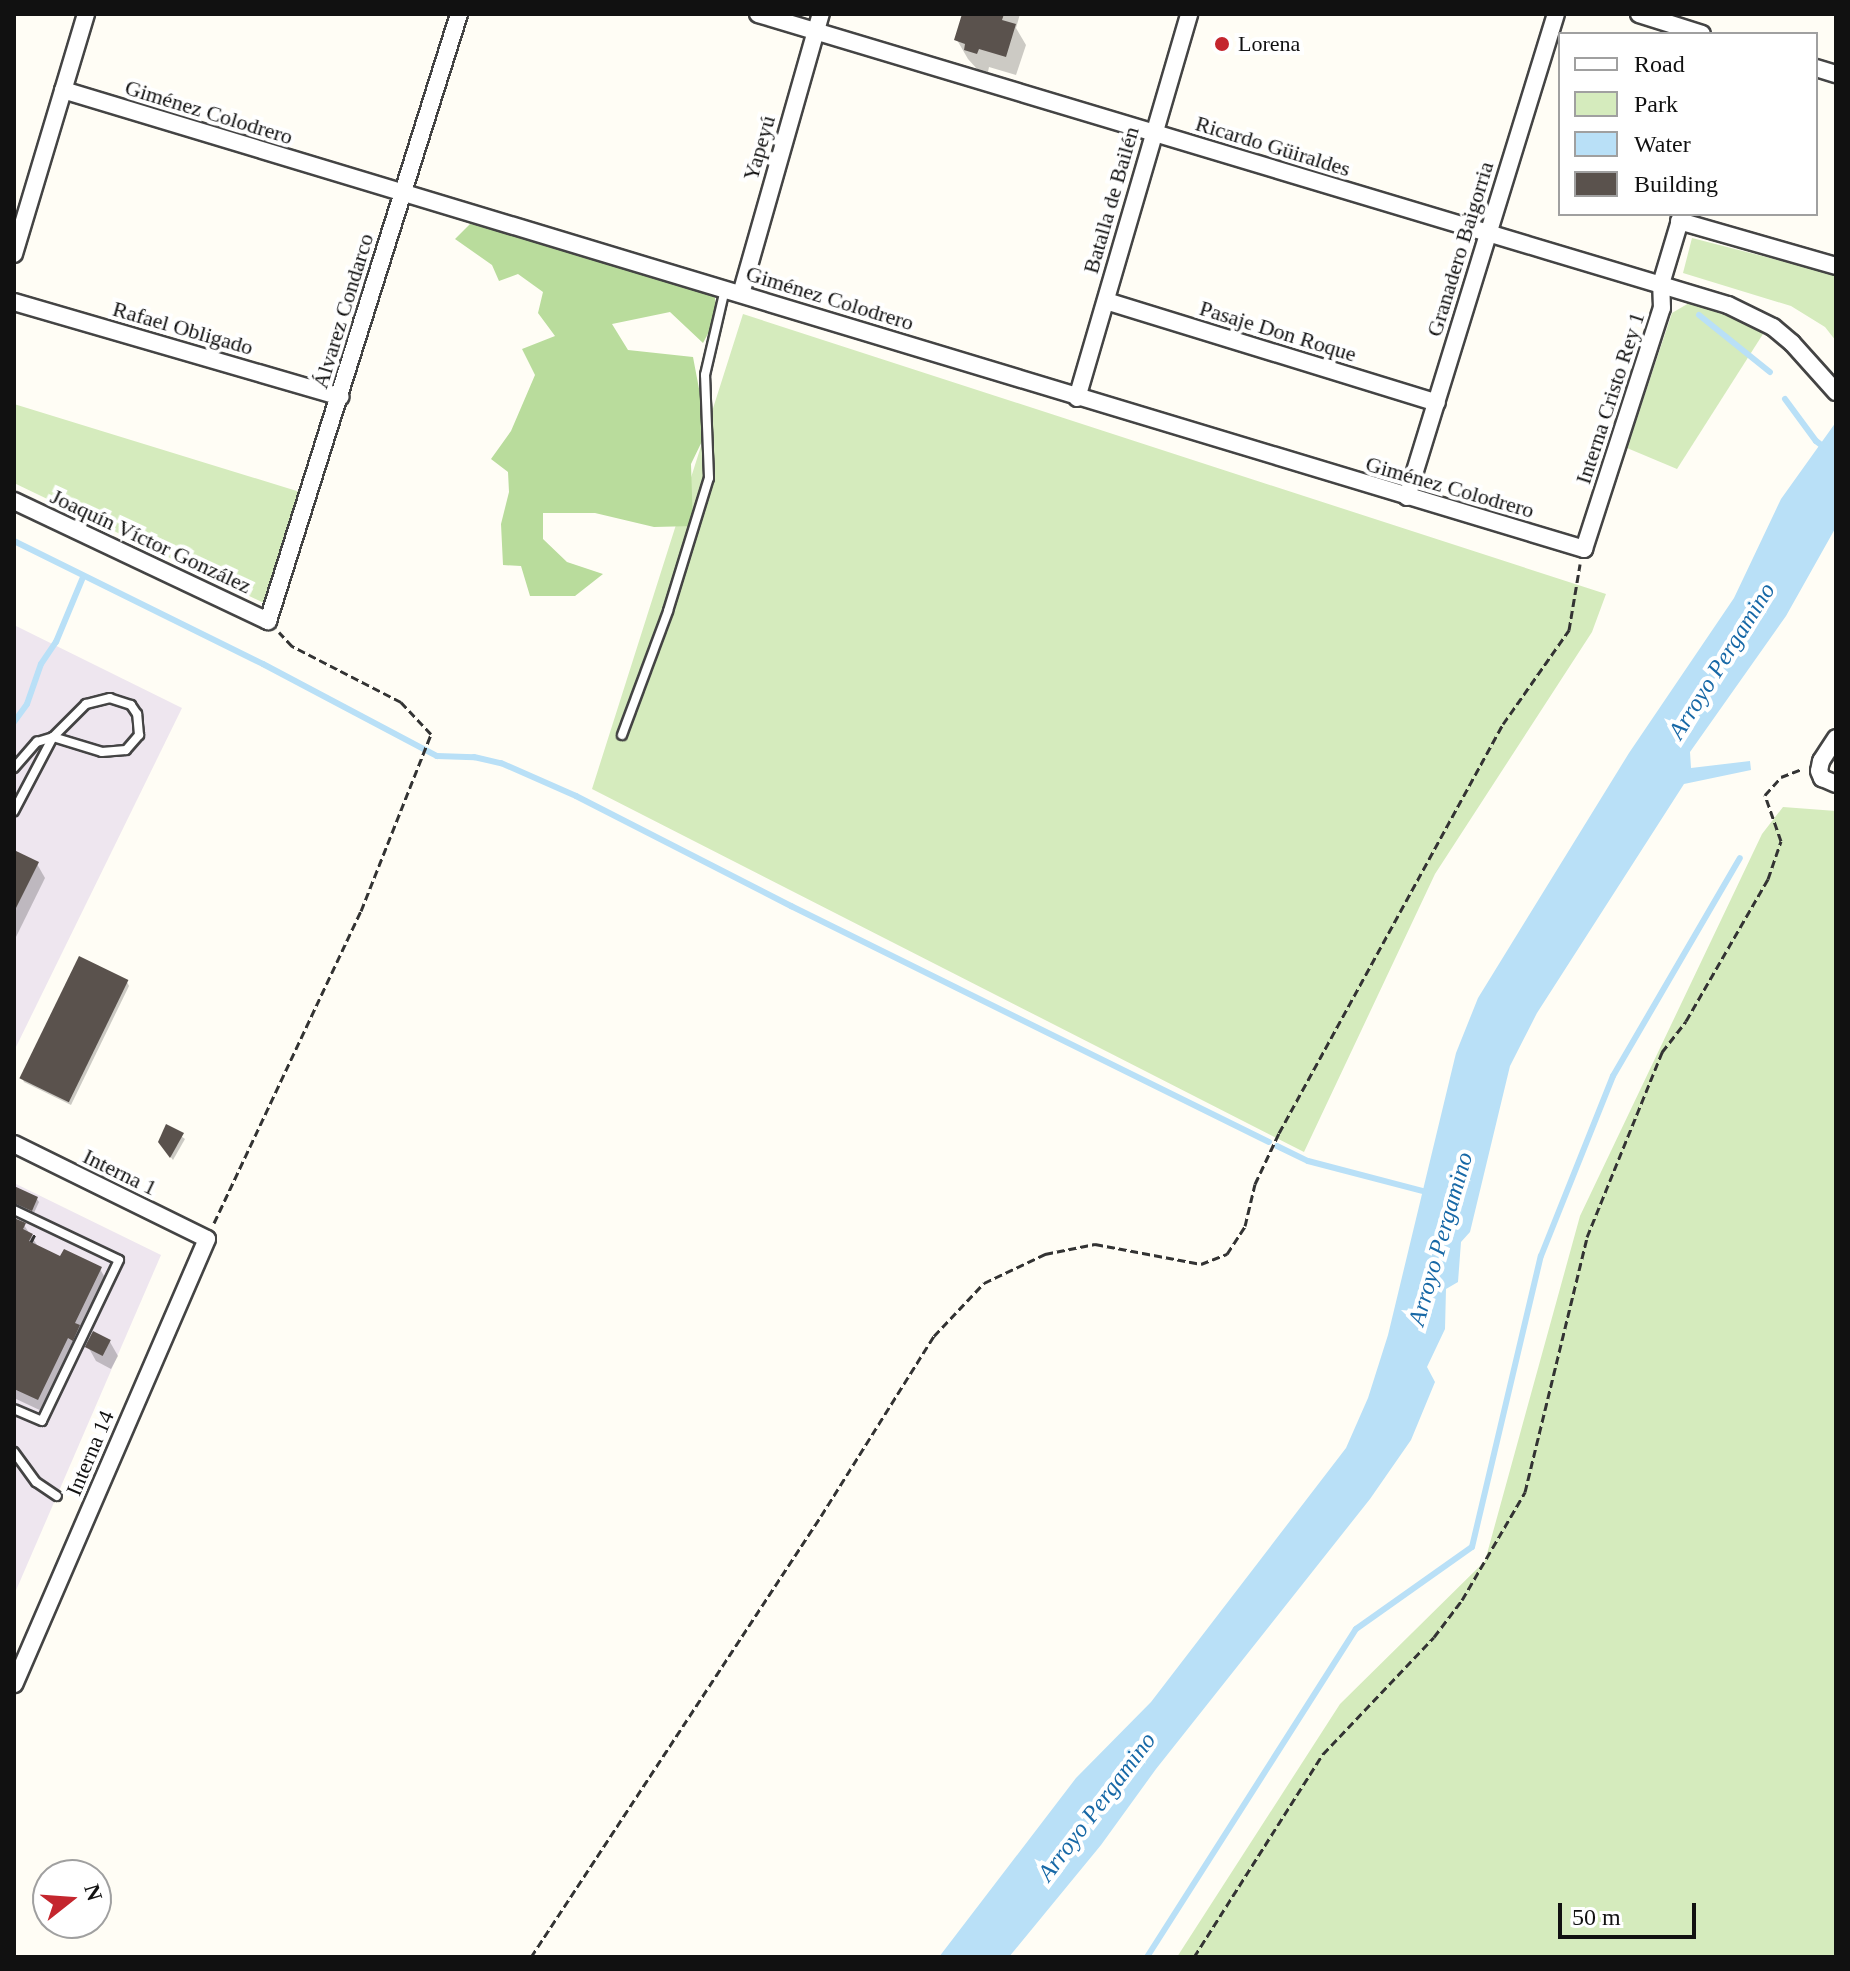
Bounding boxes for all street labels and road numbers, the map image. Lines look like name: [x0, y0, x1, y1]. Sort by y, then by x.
street label: Giménez Colodrero: [122, 74, 296, 150]
street label: Ricardo Güiraldes: [1192, 110, 1354, 182]
street label: Yapeyú: [737, 113, 781, 183]
street label: Batalla de Bailén: [1077, 124, 1145, 276]
street label: Granadero Baigorria: [1421, 158, 1499, 340]
street label: Álvarez Condarco: [307, 230, 379, 392]
street label: Giménez Colodrero: [743, 260, 917, 336]
street label: Rafael Obligado: [110, 295, 256, 361]
street label: Pasaje Don Roque: [1196, 295, 1360, 367]
street label: Interna Cristo Rey 1: [1570, 309, 1650, 487]
street label: Giménez Colodrero: [1363, 450, 1537, 524]
street label: Joaquín Víctor González: [46, 483, 256, 599]
street label: Interna 1: [79, 1143, 161, 1201]
street label: Interna 14: [60, 1407, 120, 1499]

